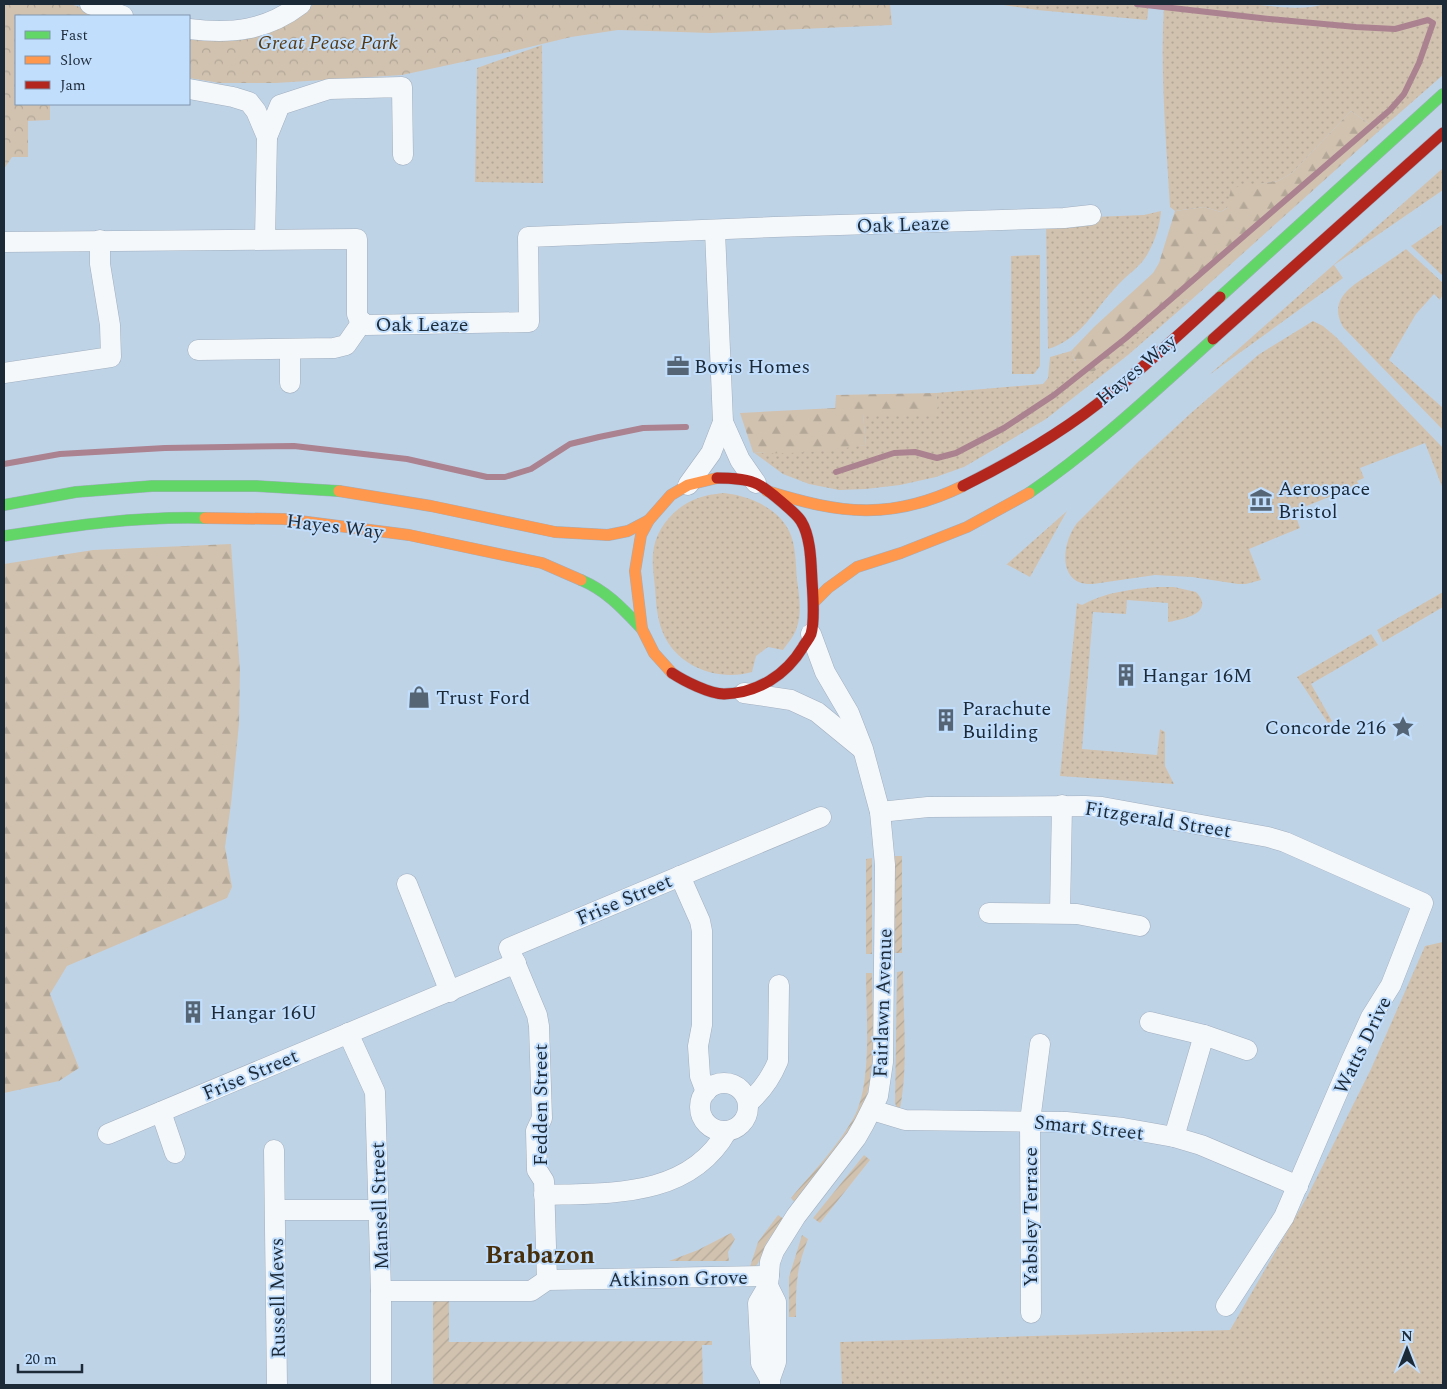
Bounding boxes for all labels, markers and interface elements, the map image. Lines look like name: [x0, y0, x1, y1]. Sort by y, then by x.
legend: [15, 15, 190, 105]
text: Fast: [60, 24, 88, 47]
park label: Great Pease Park: [258, 28, 399, 58]
text: Slow: [60, 49, 92, 72]
text: Jam: [60, 74, 86, 97]
street label: Oak Leaze: [856, 208, 950, 242]
street label: Oak Leaze: [375, 310, 469, 340]
street label: Hayes Way: [1090, 326, 1185, 413]
place label: Bovis Homes: [694, 352, 810, 382]
office icon: Bovis Homes: [665, 353, 691, 379]
place label: Aerospace Bristol: [1278, 474, 1370, 527]
museum icon: Aerospace Bristol: [1248, 487, 1274, 513]
street label: Hayes Way: [285, 506, 386, 548]
place label: Hangar 16M: [1142, 661, 1252, 691]
building icon: Hangar 16M: [1113, 662, 1139, 688]
place label: Trust Ford: [436, 683, 530, 713]
shop icon: Trust Ford: [406, 684, 432, 710]
place label: Parachute Building: [962, 694, 1051, 747]
building icon: Parachute Building: [933, 707, 959, 733]
place label: Concorde 216: [1265, 713, 1386, 743]
place icon: Concorde 216: [1390, 714, 1416, 740]
street label: Fitzgerald Street: [1082, 794, 1233, 846]
street label: Frise Street: [572, 866, 677, 934]
street label: Fairlawn Avenue: [865, 928, 901, 1078]
street label: Watts Drive: [1326, 991, 1400, 1100]
place label: Hangar 16U: [210, 998, 317, 1028]
building icon: Hangar 16U: [180, 999, 206, 1025]
street label: Frise Street: [198, 1041, 303, 1109]
street label: Fedden Street: [526, 1044, 556, 1166]
street label: Smart Street: [1033, 1107, 1145, 1149]
street label: Mansell Street: [363, 1141, 397, 1271]
street label: Yabsley Terrace: [1016, 1147, 1046, 1287]
street label: Russell Mews: [262, 1237, 294, 1359]
district label: Brabazon: [485, 1237, 595, 1275]
street label: Atkinson Grove: [608, 1263, 748, 1295]
north arrow: [1382, 1324, 1432, 1374]
text: N: [1401, 1326, 1413, 1347]
scale bar: [18, 1342, 81, 1374]
text: 20 m: [25, 1348, 57, 1371]

